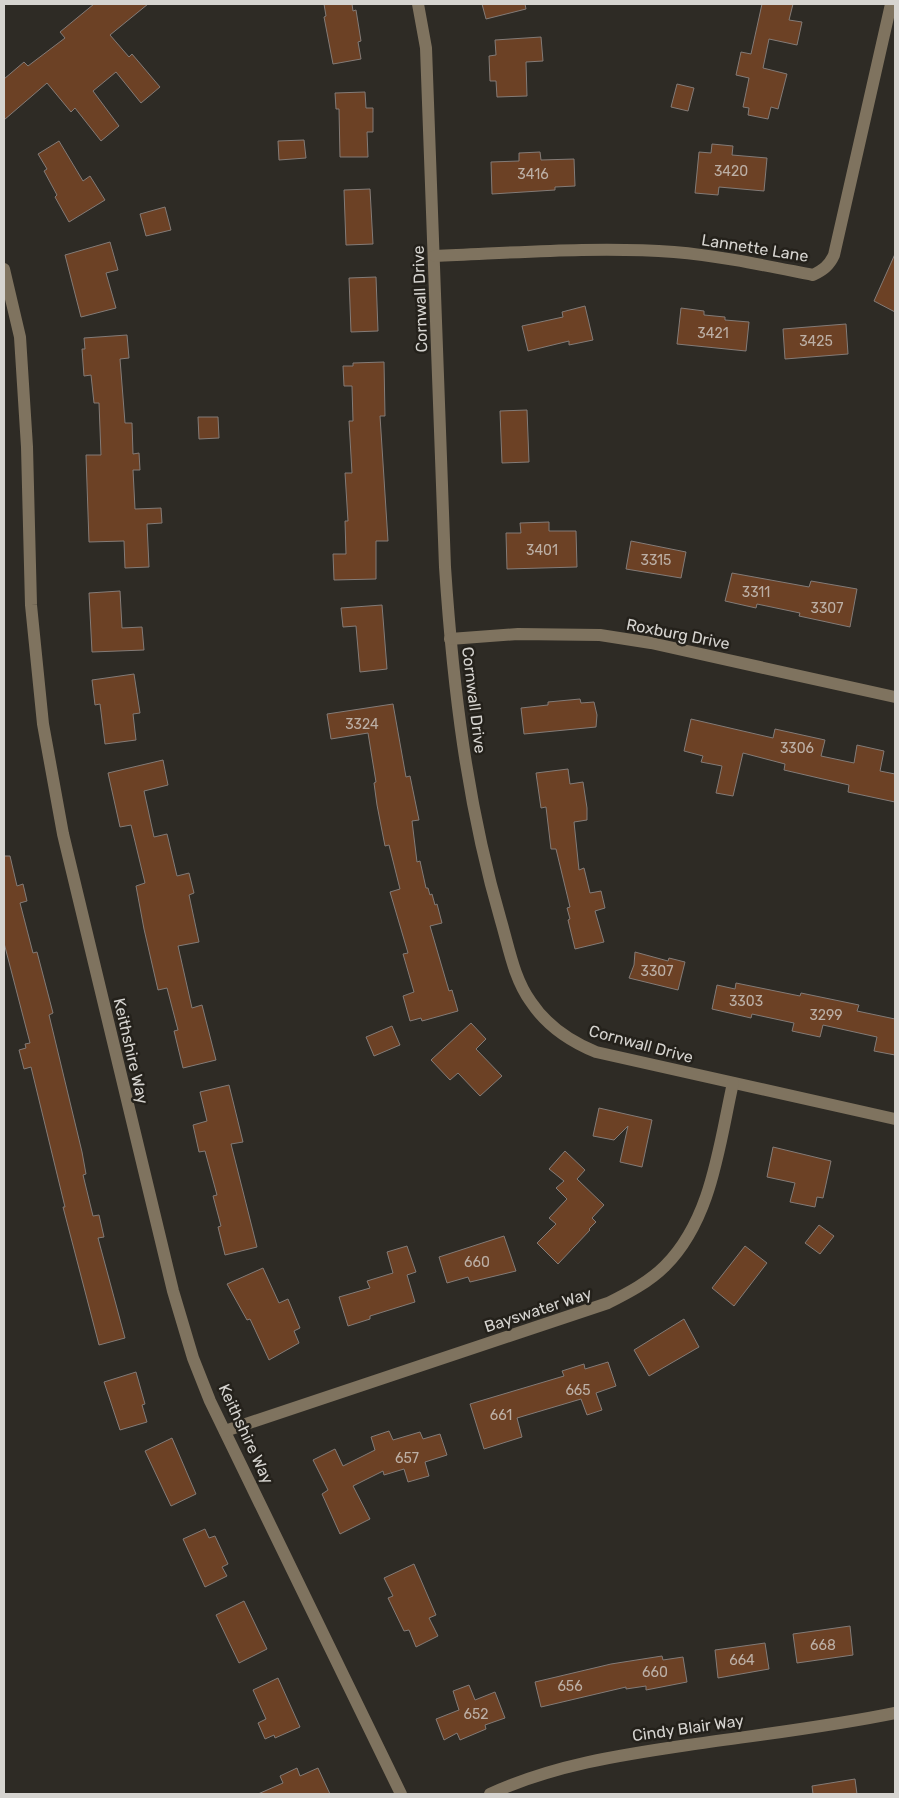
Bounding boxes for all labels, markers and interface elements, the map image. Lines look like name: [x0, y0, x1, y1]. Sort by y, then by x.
house number: 3420: [714, 163, 748, 180]
house number: 3416: [517, 166, 549, 183]
street label: Lannette Lane: [700, 230, 810, 266]
street label: Cornwall Drive: [409, 245, 431, 353]
house number: 3421: [697, 325, 729, 342]
house number: 3425: [799, 333, 833, 350]
house number: 3401: [526, 542, 558, 559]
house number: 3315: [641, 552, 671, 569]
house number: 3311: [742, 584, 770, 601]
house number: 3307: [811, 600, 843, 617]
street label: Roxburg Drive: [625, 615, 731, 653]
street label: Cornwall Drive: [458, 646, 490, 754]
house number: 3324: [345, 716, 379, 733]
house number: 3306: [780, 740, 814, 757]
house number: 3307: [641, 963, 673, 980]
house number: 3303: [729, 993, 763, 1010]
street label: Keithshire Way: [110, 996, 152, 1106]
house number: 3299: [809, 1007, 843, 1024]
street label: Cornwall Drive: [587, 1021, 695, 1067]
house number: 660: [464, 1254, 490, 1271]
street label: Bayswater Way: [482, 1284, 594, 1336]
street label: Keithshire Way: [215, 1381, 278, 1487]
house number: 665: [565, 1382, 591, 1399]
house number: 661: [490, 1407, 512, 1424]
house number: 657: [395, 1450, 419, 1467]
house number: 668: [810, 1637, 836, 1654]
house number: 664: [729, 1652, 755, 1669]
house number: 660: [642, 1664, 668, 1681]
house number: 656: [557, 1678, 583, 1695]
house number: 652: [464, 1706, 488, 1723]
street label: Cindy Blair Way: [631, 1711, 745, 1745]

